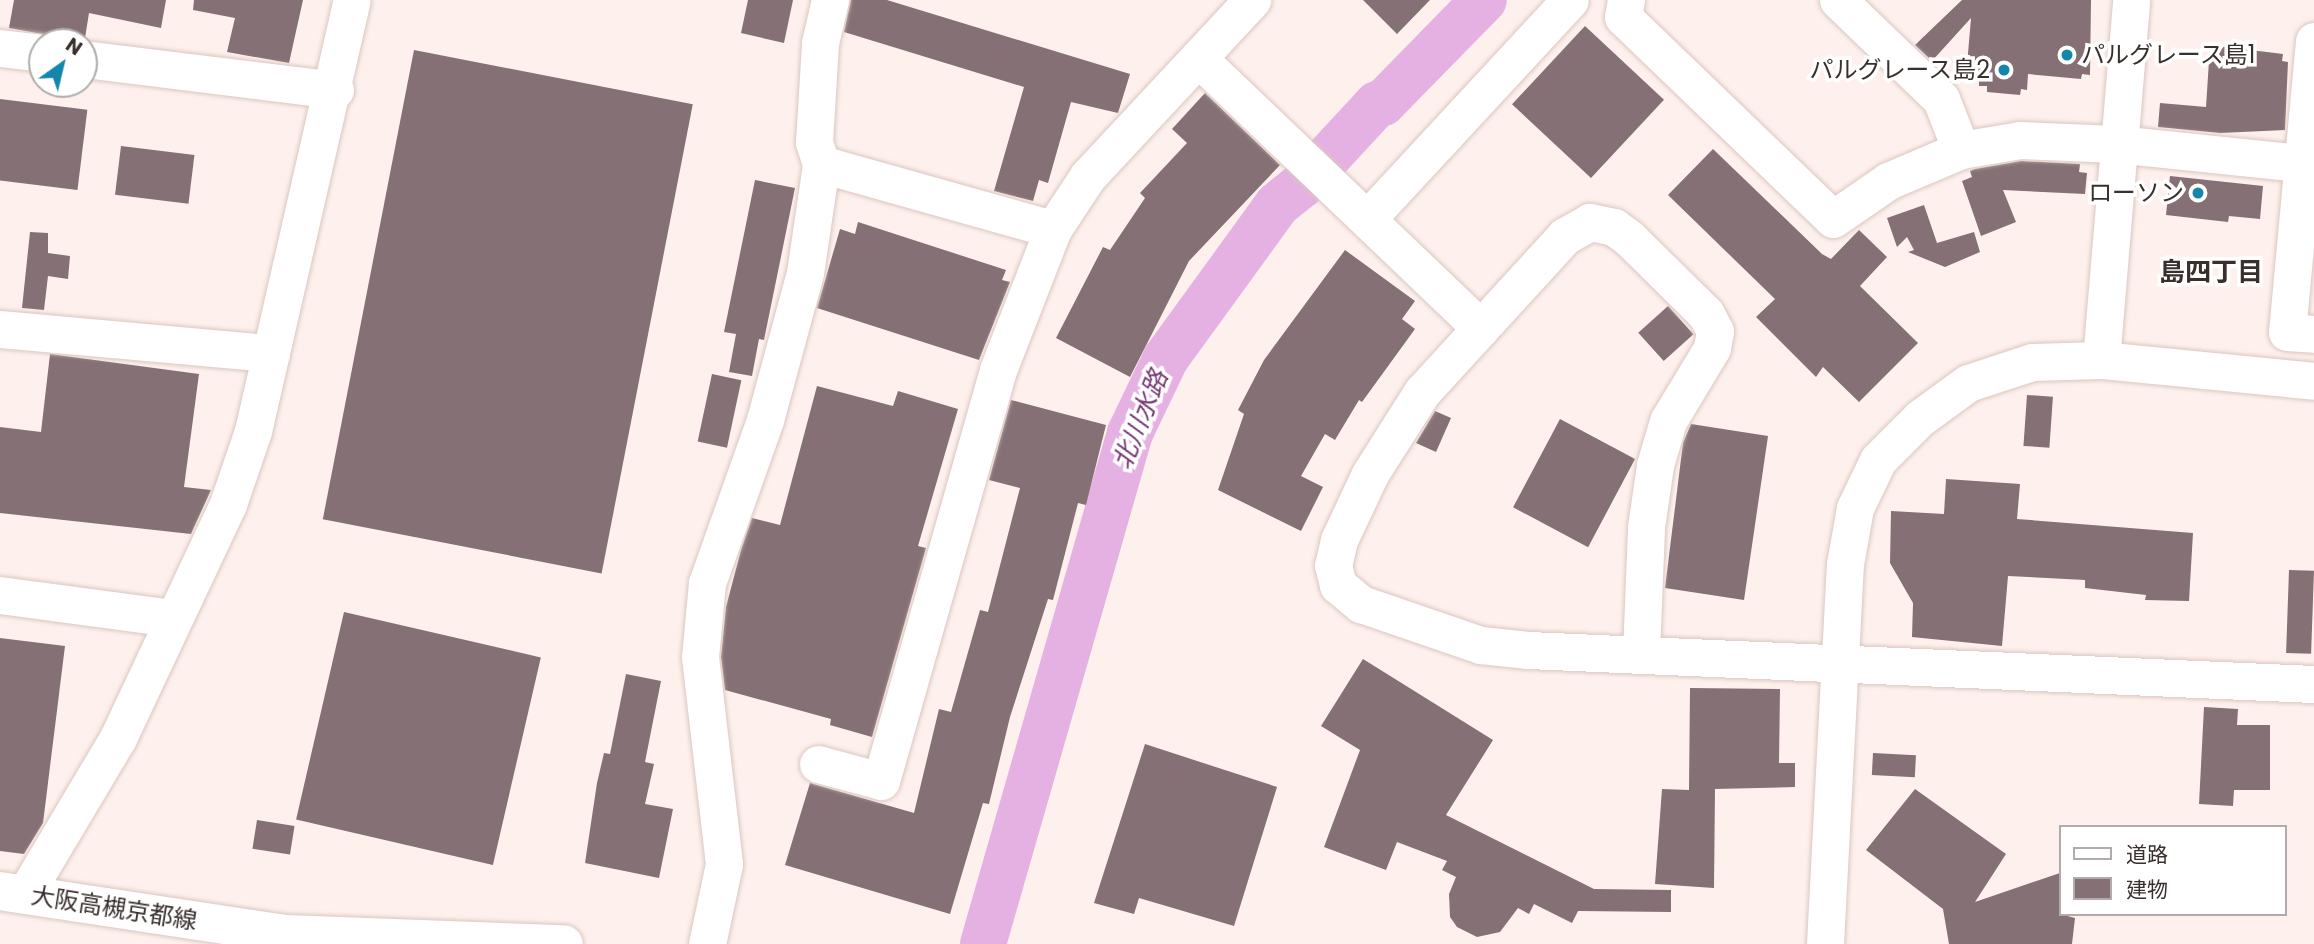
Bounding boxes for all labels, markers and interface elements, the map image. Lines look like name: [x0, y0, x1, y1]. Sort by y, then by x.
north arrow: [28, 28, 98, 98]
text: N: [60, 32, 87, 62]
place label: パルグレース島1: [2081, 41, 2257, 69]
marker: パルグレース島1: [2059, 47, 2075, 63]
place label: パルグレース島2: [1808, 56, 1990, 84]
marker: パルグレース島2: [1996, 62, 2012, 78]
place label: ローソン: [2088, 179, 2184, 207]
marker: ローソン: [2190, 185, 2206, 201]
district label: 島四丁目: [2159, 257, 2263, 289]
water label: 北川水路: [1107, 366, 1175, 474]
legend: [2058, 825, 2286, 916]
text: 道路: [2126, 840, 2168, 869]
text: 建物: [2126, 875, 2168, 904]
street label: 大阪高槻京都線: [29, 881, 199, 935]

